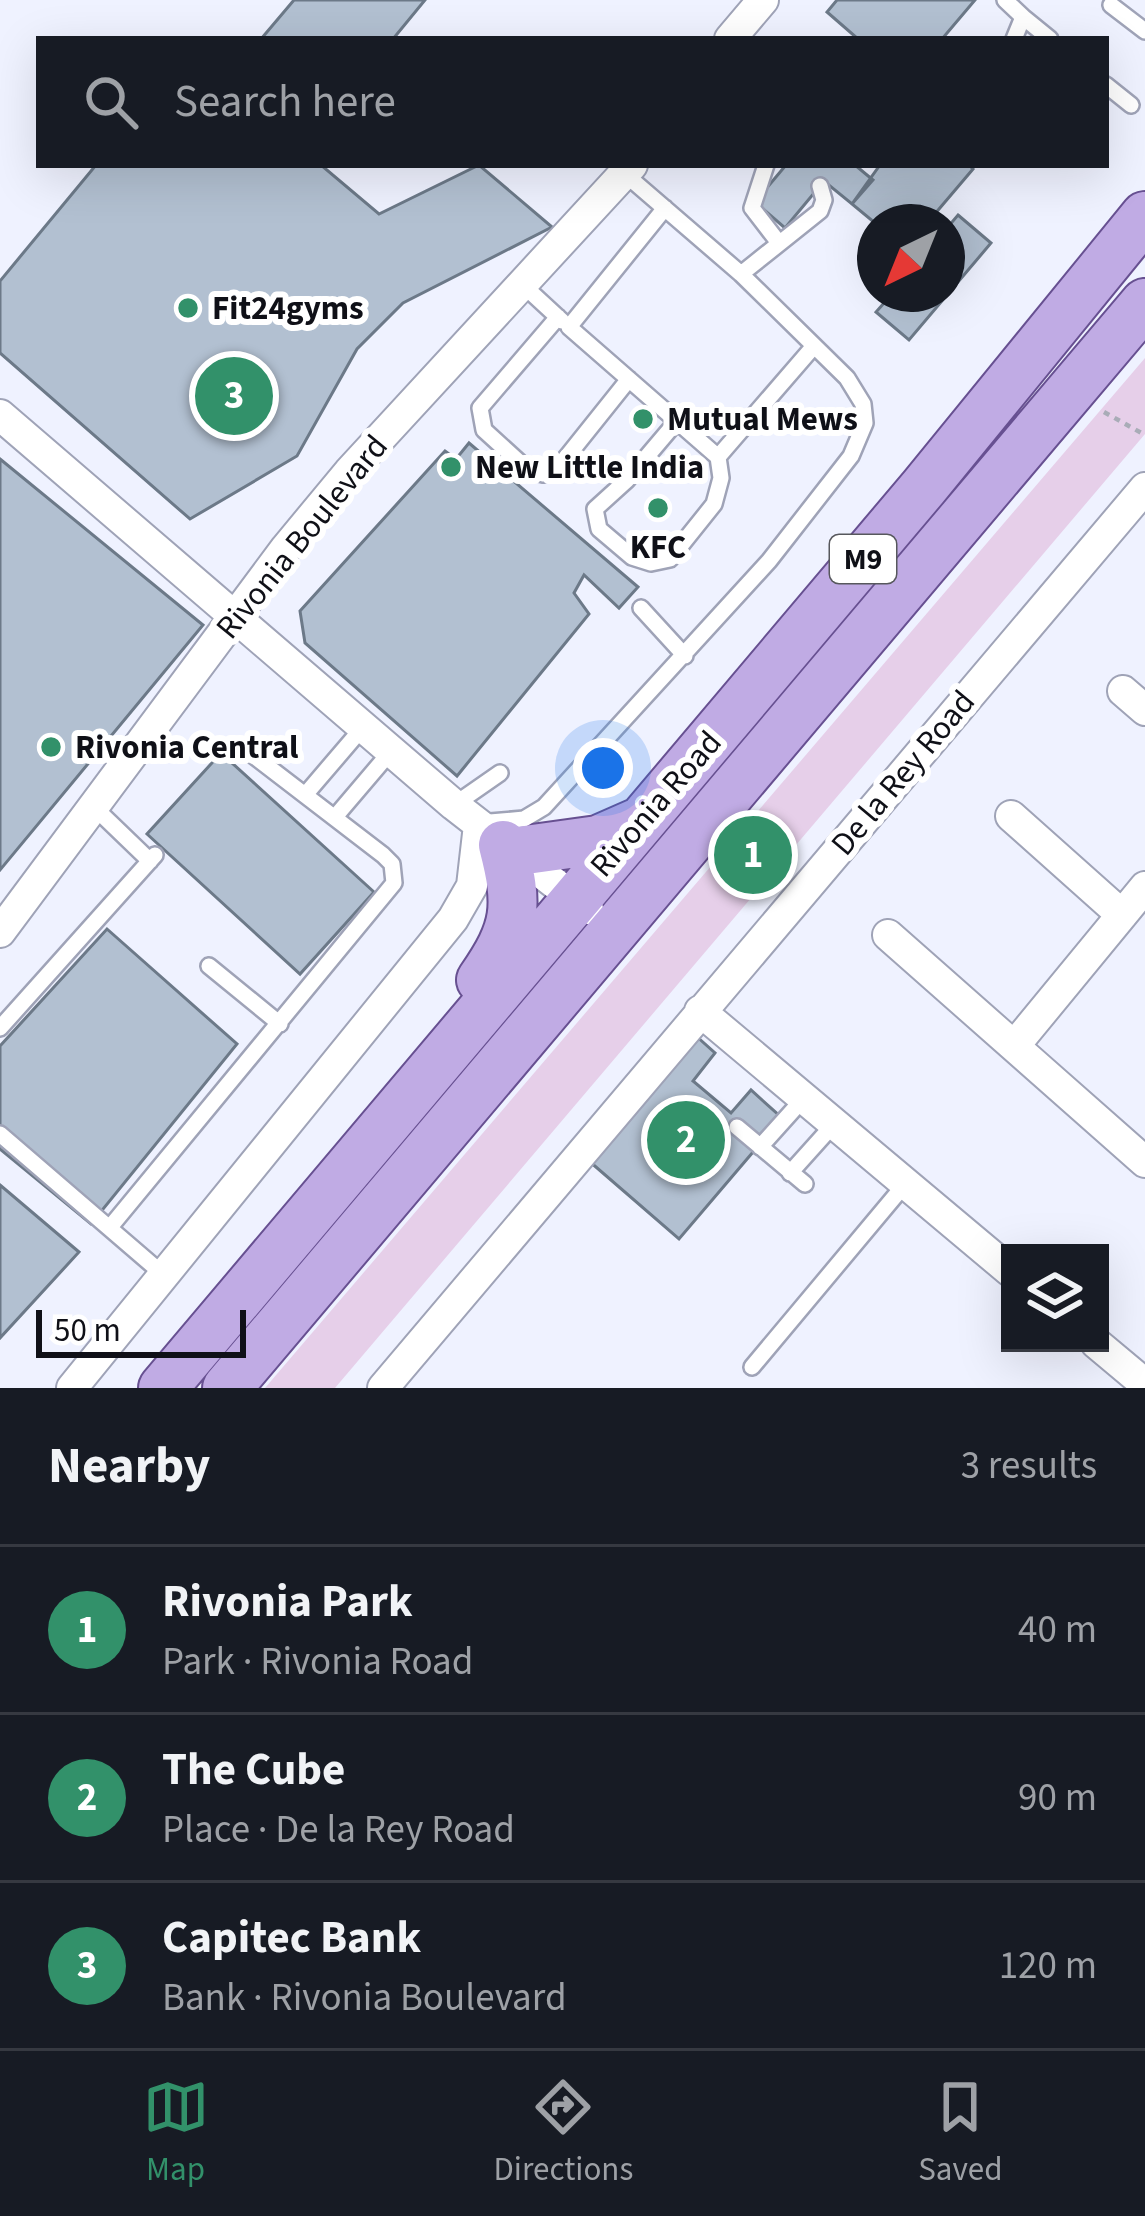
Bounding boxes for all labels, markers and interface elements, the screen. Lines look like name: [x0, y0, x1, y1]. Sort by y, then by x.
search box: [36, 36, 1109, 168]
icon: search: [78, 69, 144, 135]
text: Search here: [174, 70, 396, 134]
north arrow: [857, 204, 965, 312]
place label: Fit24gyms: [212, 285, 364, 332]
marker: Fit24gyms: [175, 295, 201, 321]
pin: 3: [195, 351, 273, 441]
place label: Mutual Mews: [667, 396, 858, 443]
marker: Mutual Mews: [630, 406, 656, 432]
street label: Rivonia Boulevard: [205, 425, 399, 649]
place label: New Little India: [475, 444, 704, 491]
marker: New Little India: [438, 454, 464, 480]
marker: KFC: [645, 495, 671, 521]
place label: KFC: [630, 524, 686, 571]
road number: M9: [830, 535, 896, 583]
street label: De la Rey Road: [820, 680, 986, 866]
street label: Rivonia Road: [579, 721, 733, 887]
place label: Rivonia Central: [75, 724, 299, 771]
marker: Rivonia Central: [38, 734, 64, 760]
your location: [573, 738, 633, 798]
pin: 1: [714, 810, 792, 900]
pin: 2: [647, 1095, 725, 1185]
map controls: [1001, 1244, 1109, 1352]
button: layers: [1001, 1244, 1109, 1352]
scale bar: [36, 1304, 246, 1357]
text: 50 m: [54, 1307, 121, 1354]
text: Nearby: [48, 1430, 210, 1502]
text: 3 results: [961, 1438, 1097, 1494]
text: Rivonia Park: [162, 1570, 413, 1634]
text: 1: [77, 1602, 97, 1658]
text: 40 m: [1018, 1602, 1097, 1658]
text: Park · Rivonia Road: [162, 1634, 473, 1690]
text: The Cube: [162, 1738, 345, 1802]
text: 2: [77, 1770, 97, 1826]
text: 90 m: [1018, 1770, 1097, 1826]
text: Place · De la Rey Road: [162, 1802, 515, 1858]
text: Capitec Bank: [162, 1906, 421, 1970]
text: 3: [77, 1938, 97, 1994]
text: 120 m: [999, 1938, 1097, 1994]
text: Bank · Rivonia Boulevard: [162, 1970, 567, 2026]
tab: Map: [143, 2074, 209, 2193]
tab: Directions: [494, 2074, 633, 2193]
tab: Saved: [918, 2074, 1002, 2193]

